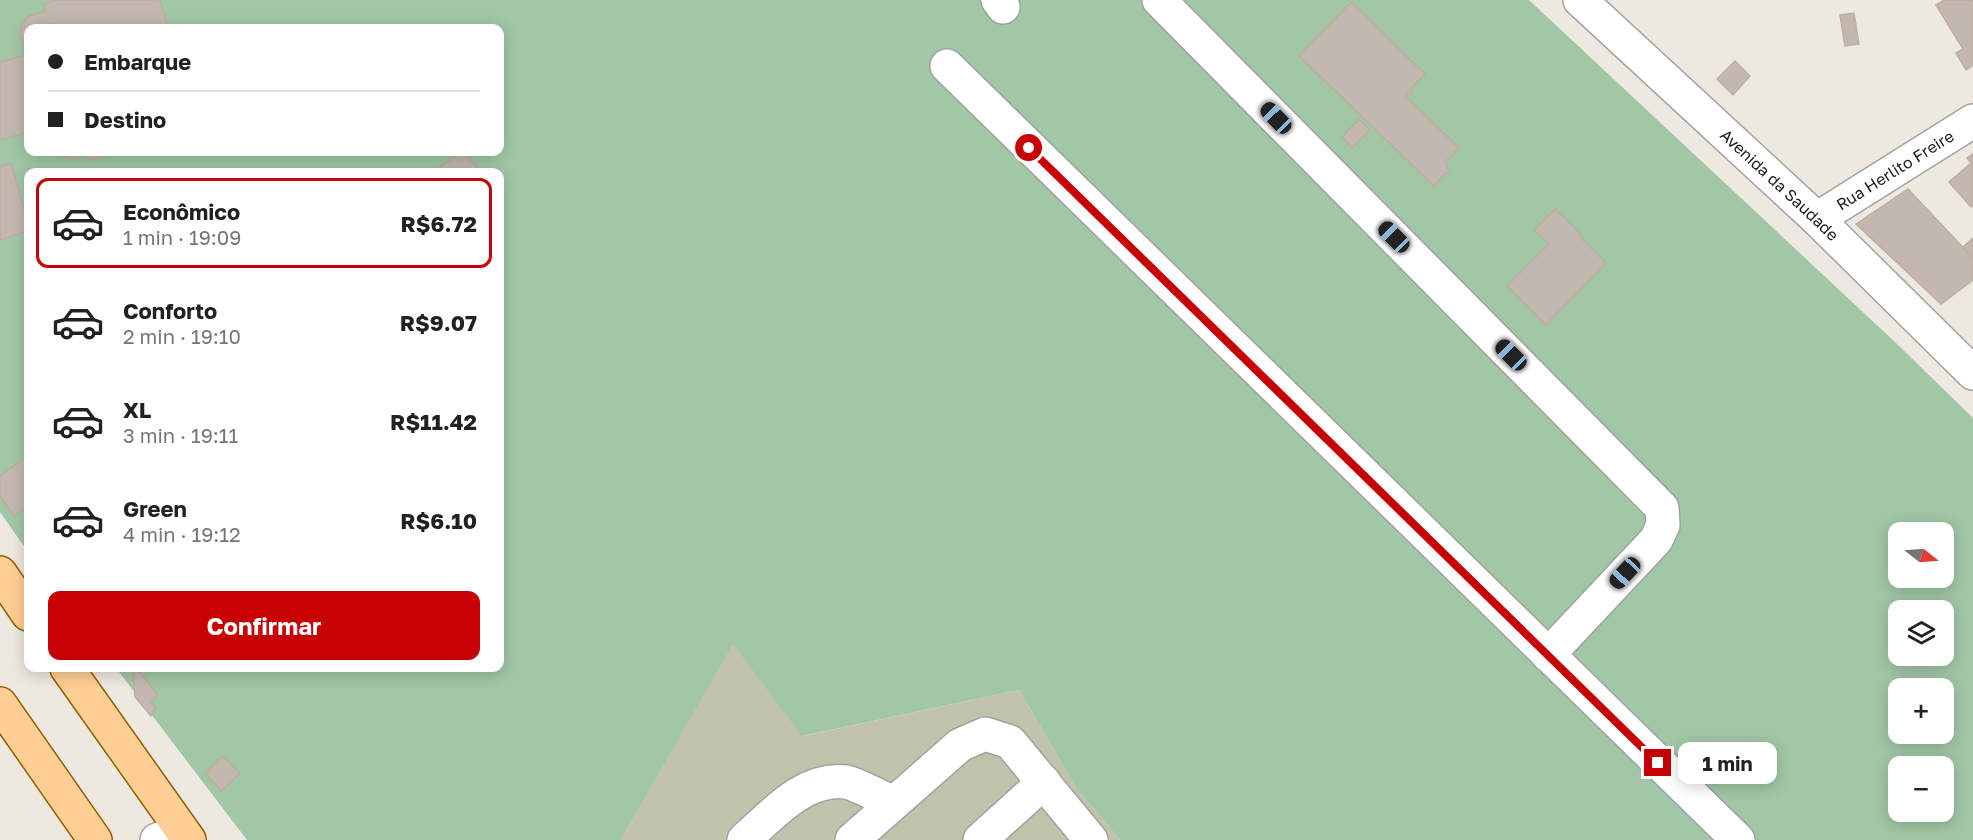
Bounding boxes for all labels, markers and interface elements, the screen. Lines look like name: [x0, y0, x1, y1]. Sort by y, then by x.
text: Embarque: [84, 48, 191, 75]
car: [1257, 99, 1295, 137]
text: Destino: [84, 106, 166, 133]
street label: Avenida da Saudade: [1716, 125, 1843, 245]
street label: Rua Herlito Freire: [1832, 126, 1957, 214]
route start: [1015, 134, 1042, 161]
icon: car: [51, 196, 105, 250]
text: Econômico: [123, 198, 240, 225]
text: R$6.72: [401, 210, 477, 237]
car: [1375, 218, 1413, 256]
text: 1 min · 19:09: [123, 225, 241, 249]
icon: car: [51, 295, 105, 349]
text: Conforto: [123, 297, 217, 324]
text: R$9.07: [400, 309, 477, 336]
text: 2 min · 19:10: [123, 324, 241, 348]
car: [1492, 336, 1530, 374]
icon: car: [51, 394, 105, 448]
text: XL: [123, 396, 151, 423]
text: R$11.42: [390, 408, 477, 435]
text: 3 min · 19:11: [123, 423, 238, 447]
icon: car: [51, 493, 105, 547]
text: Green: [123, 495, 187, 522]
text: R$6.10: [400, 507, 477, 534]
text: 4 min · 19:12: [123, 522, 241, 546]
north arrow: [1888, 522, 1954, 588]
map controls: [1888, 522, 1954, 822]
car: [1606, 554, 1644, 592]
button: Confirmar: [48, 591, 480, 660]
button: layers: [1888, 600, 1954, 666]
button: +: [1888, 678, 1954, 744]
callout: 1 min: [1679, 742, 1778, 784]
route end: [1644, 749, 1671, 776]
text: 1 min: [1702, 751, 1753, 775]
button: −: [1888, 756, 1954, 822]

